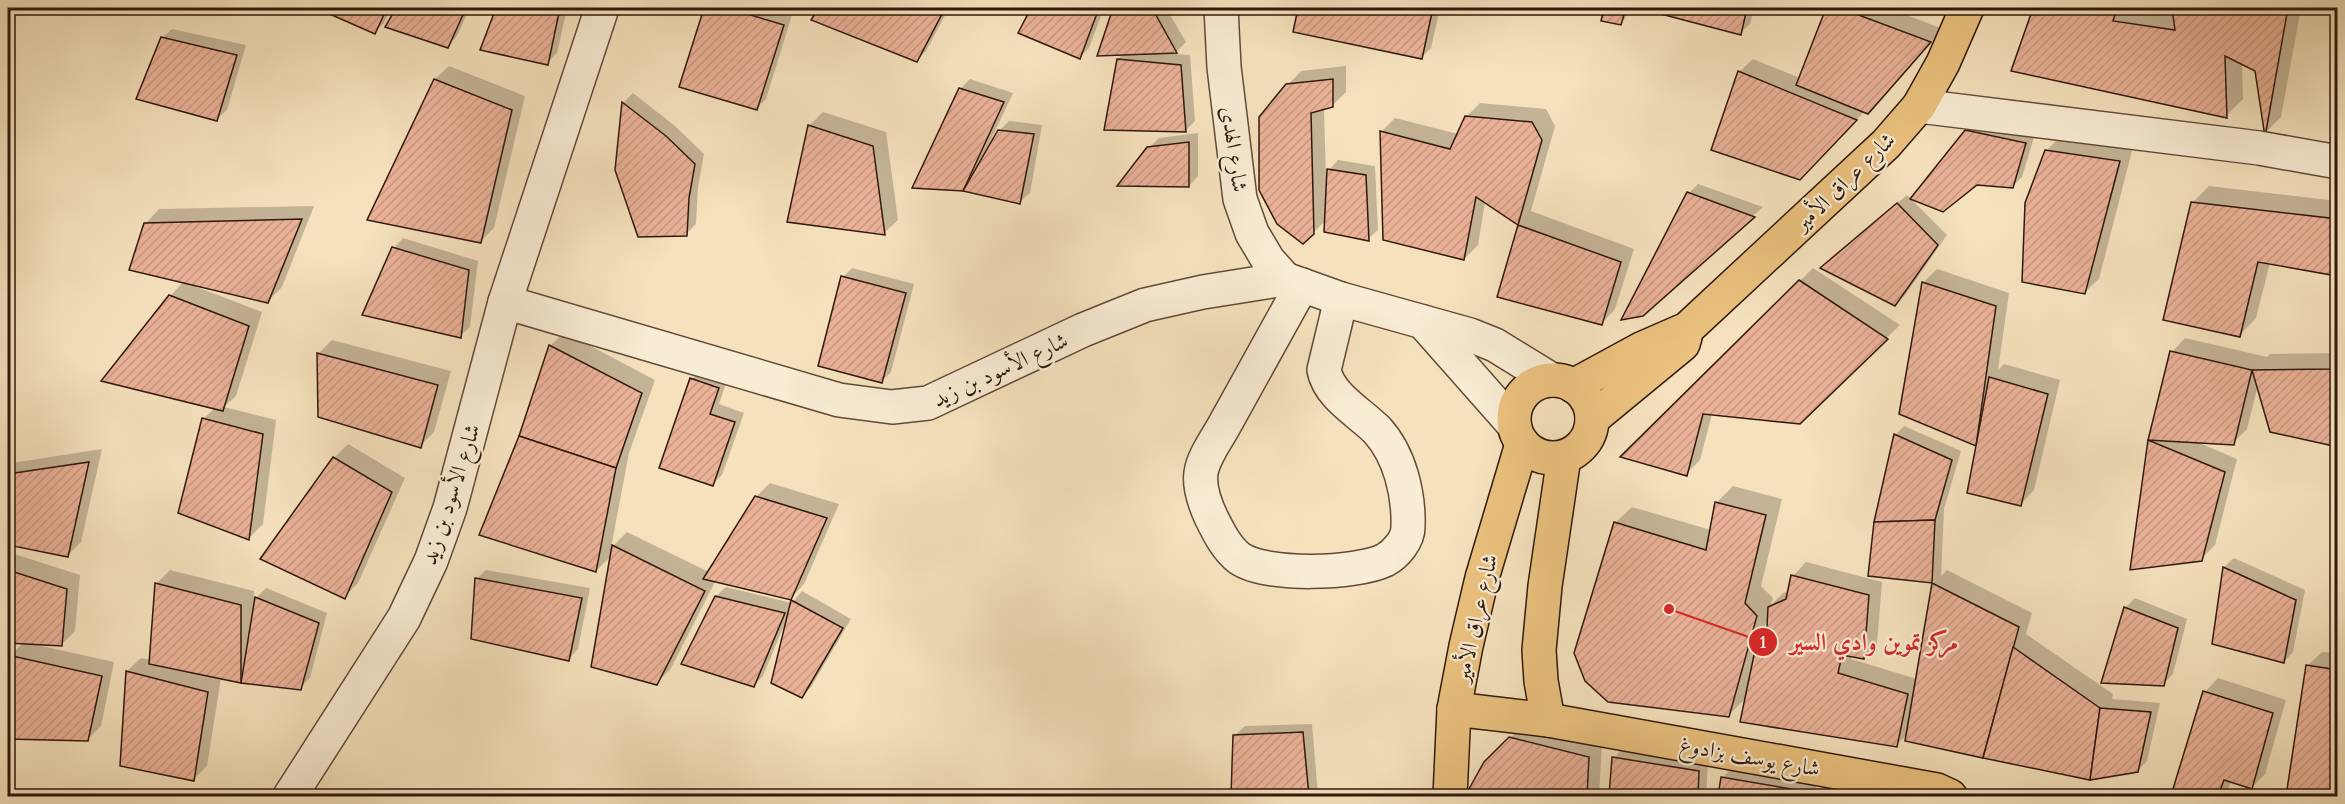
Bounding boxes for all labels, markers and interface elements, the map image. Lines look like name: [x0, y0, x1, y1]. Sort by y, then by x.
street label: شارع الهدى: [1210, 104, 1255, 194]
street label: شارع عراق الأمير: [1785, 125, 1904, 241]
street label: شارع الأسود بن زيد: [927, 325, 1074, 417]
street label: شارع الأسود بن زيد: [413, 420, 491, 569]
street label: شارع عراق الأمير: [1445, 551, 1508, 688]
callout: مركز تموين وادي السير: [1748, 621, 1970, 663]
text: مركز تموين وادي السير: [1787, 626, 1958, 661]
text: 1: [1758, 630, 1768, 655]
street label: شارع يوسف بزادوغ: [1677, 730, 1822, 787]

